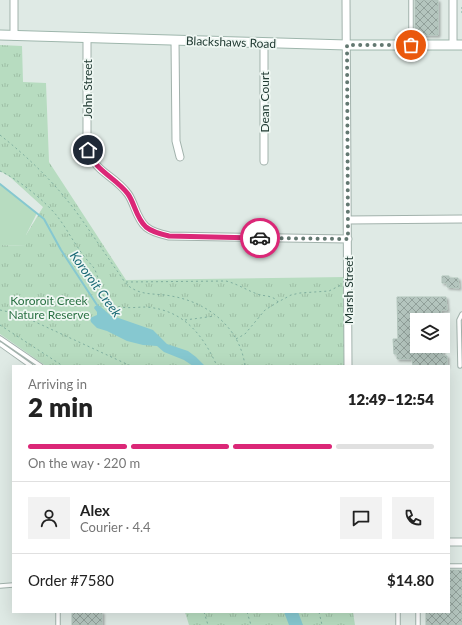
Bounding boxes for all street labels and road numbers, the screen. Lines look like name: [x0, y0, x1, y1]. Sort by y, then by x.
street label: Blackshaws Road: [186, 33, 276, 51]
street label: John Street: [80, 58, 95, 119]
street label: Dean Court: [257, 71, 272, 133]
street label: Marsh Street: [341, 255, 356, 324]

